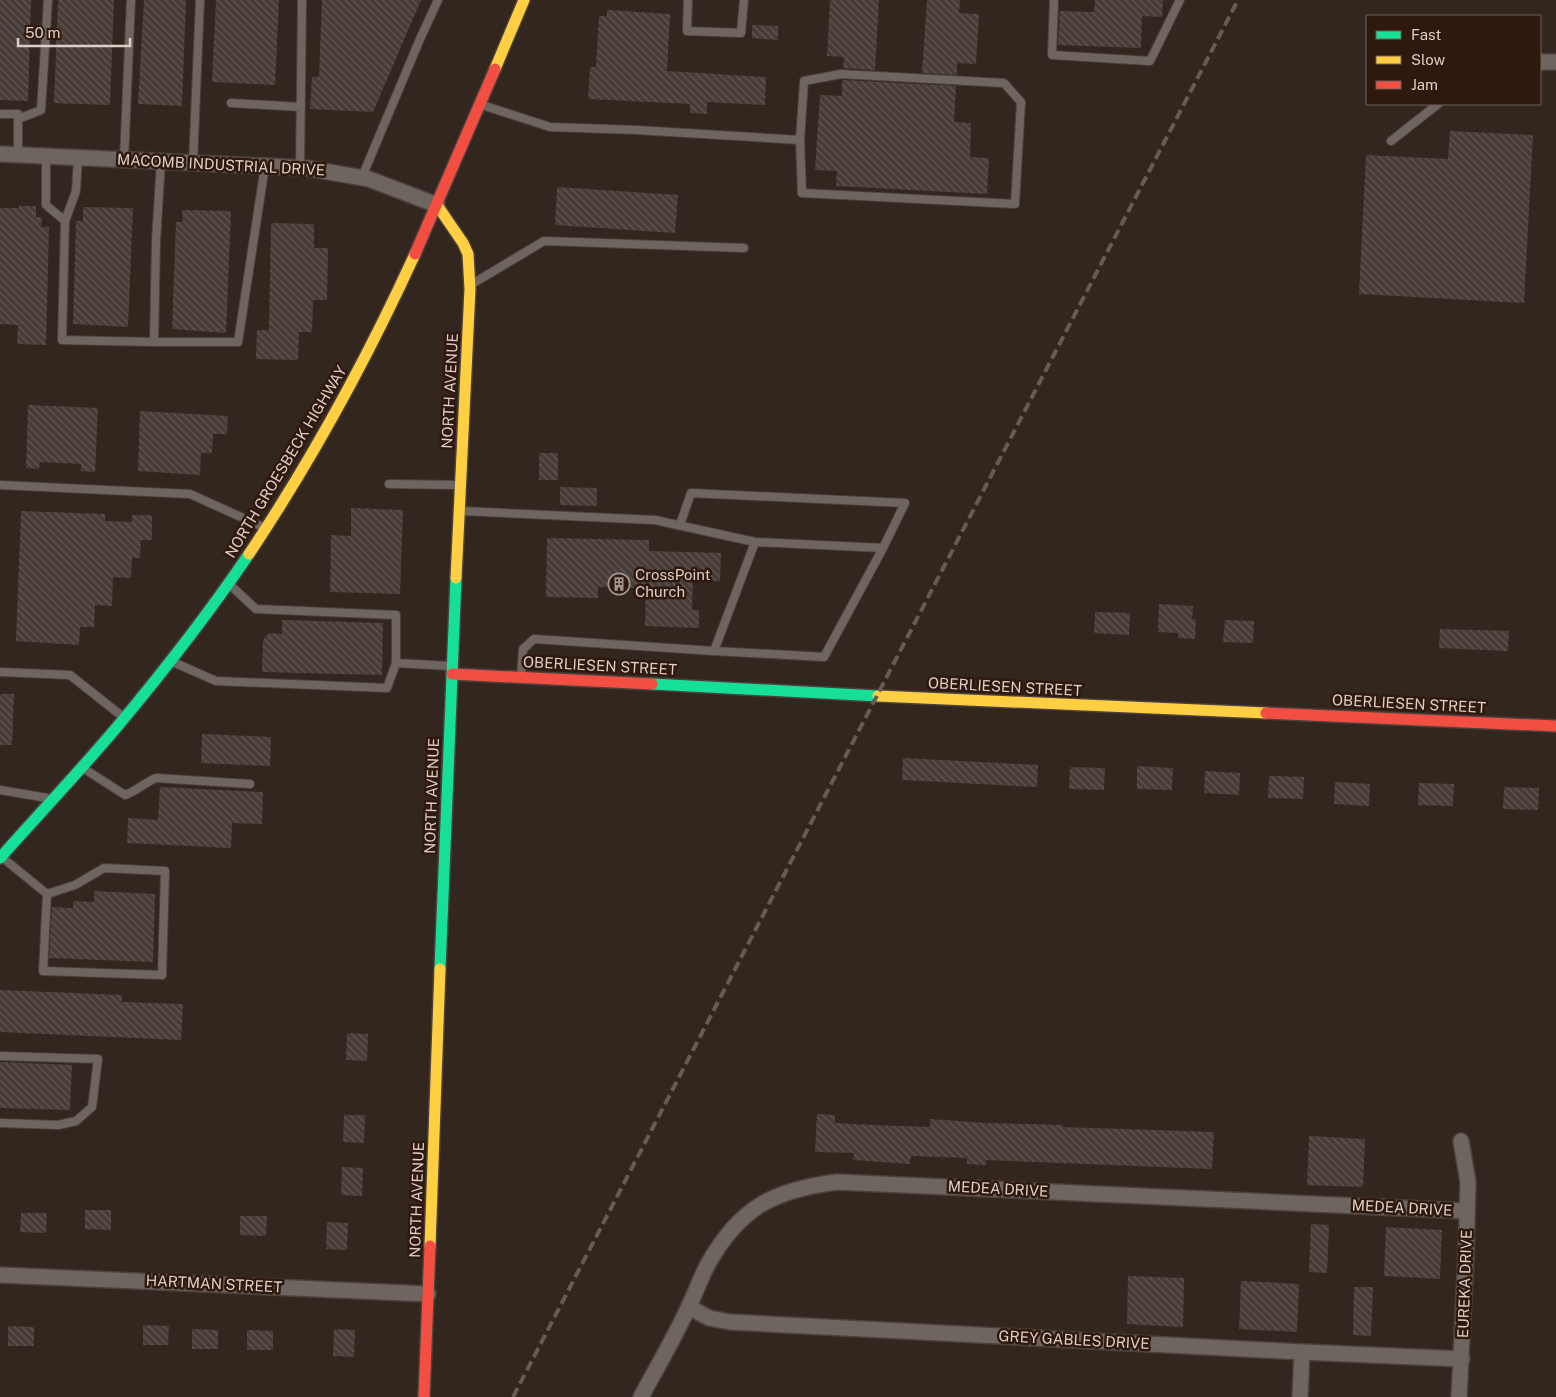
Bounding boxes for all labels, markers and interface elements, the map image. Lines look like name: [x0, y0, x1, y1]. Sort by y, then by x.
scale bar: [18, 15, 130, 47]
legend: [1366, 15, 1541, 105]
text: 50 m: [25, 24, 60, 41]
text: Fast: [1411, 26, 1441, 43]
text: Slow: [1411, 51, 1446, 68]
text: Jam: [1411, 76, 1438, 93]
street label: MACOMB INDUSTRIAL DRIVE: [116, 151, 326, 178]
street label: NORTH AVENUE: [438, 333, 461, 449]
street label: NORTH GROESBECK HIGHWAY: [221, 363, 350, 561]
place label: CrossPoint Church: [635, 566, 711, 600]
building icon: CrossPoint Church: [607, 572, 631, 596]
street label: OBERLIESEN STREET: [523, 653, 678, 678]
street label: OBERLIESEN STREET: [928, 674, 1083, 699]
street label: OBERLIESEN STREET: [1332, 691, 1487, 716]
street label: NORTH AVENUE: [421, 738, 442, 854]
street label: NORTH AVENUE: [406, 1142, 427, 1258]
street label: MEDEA DRIVE: [947, 1177, 1049, 1200]
street label: MEDEA DRIVE: [1351, 1196, 1453, 1219]
street label: EUREKA DRIVE: [1454, 1230, 1475, 1338]
street label: HARTMAN STREET: [145, 1271, 283, 1296]
street label: GREY GABLES DRIVE: [998, 1327, 1150, 1352]

